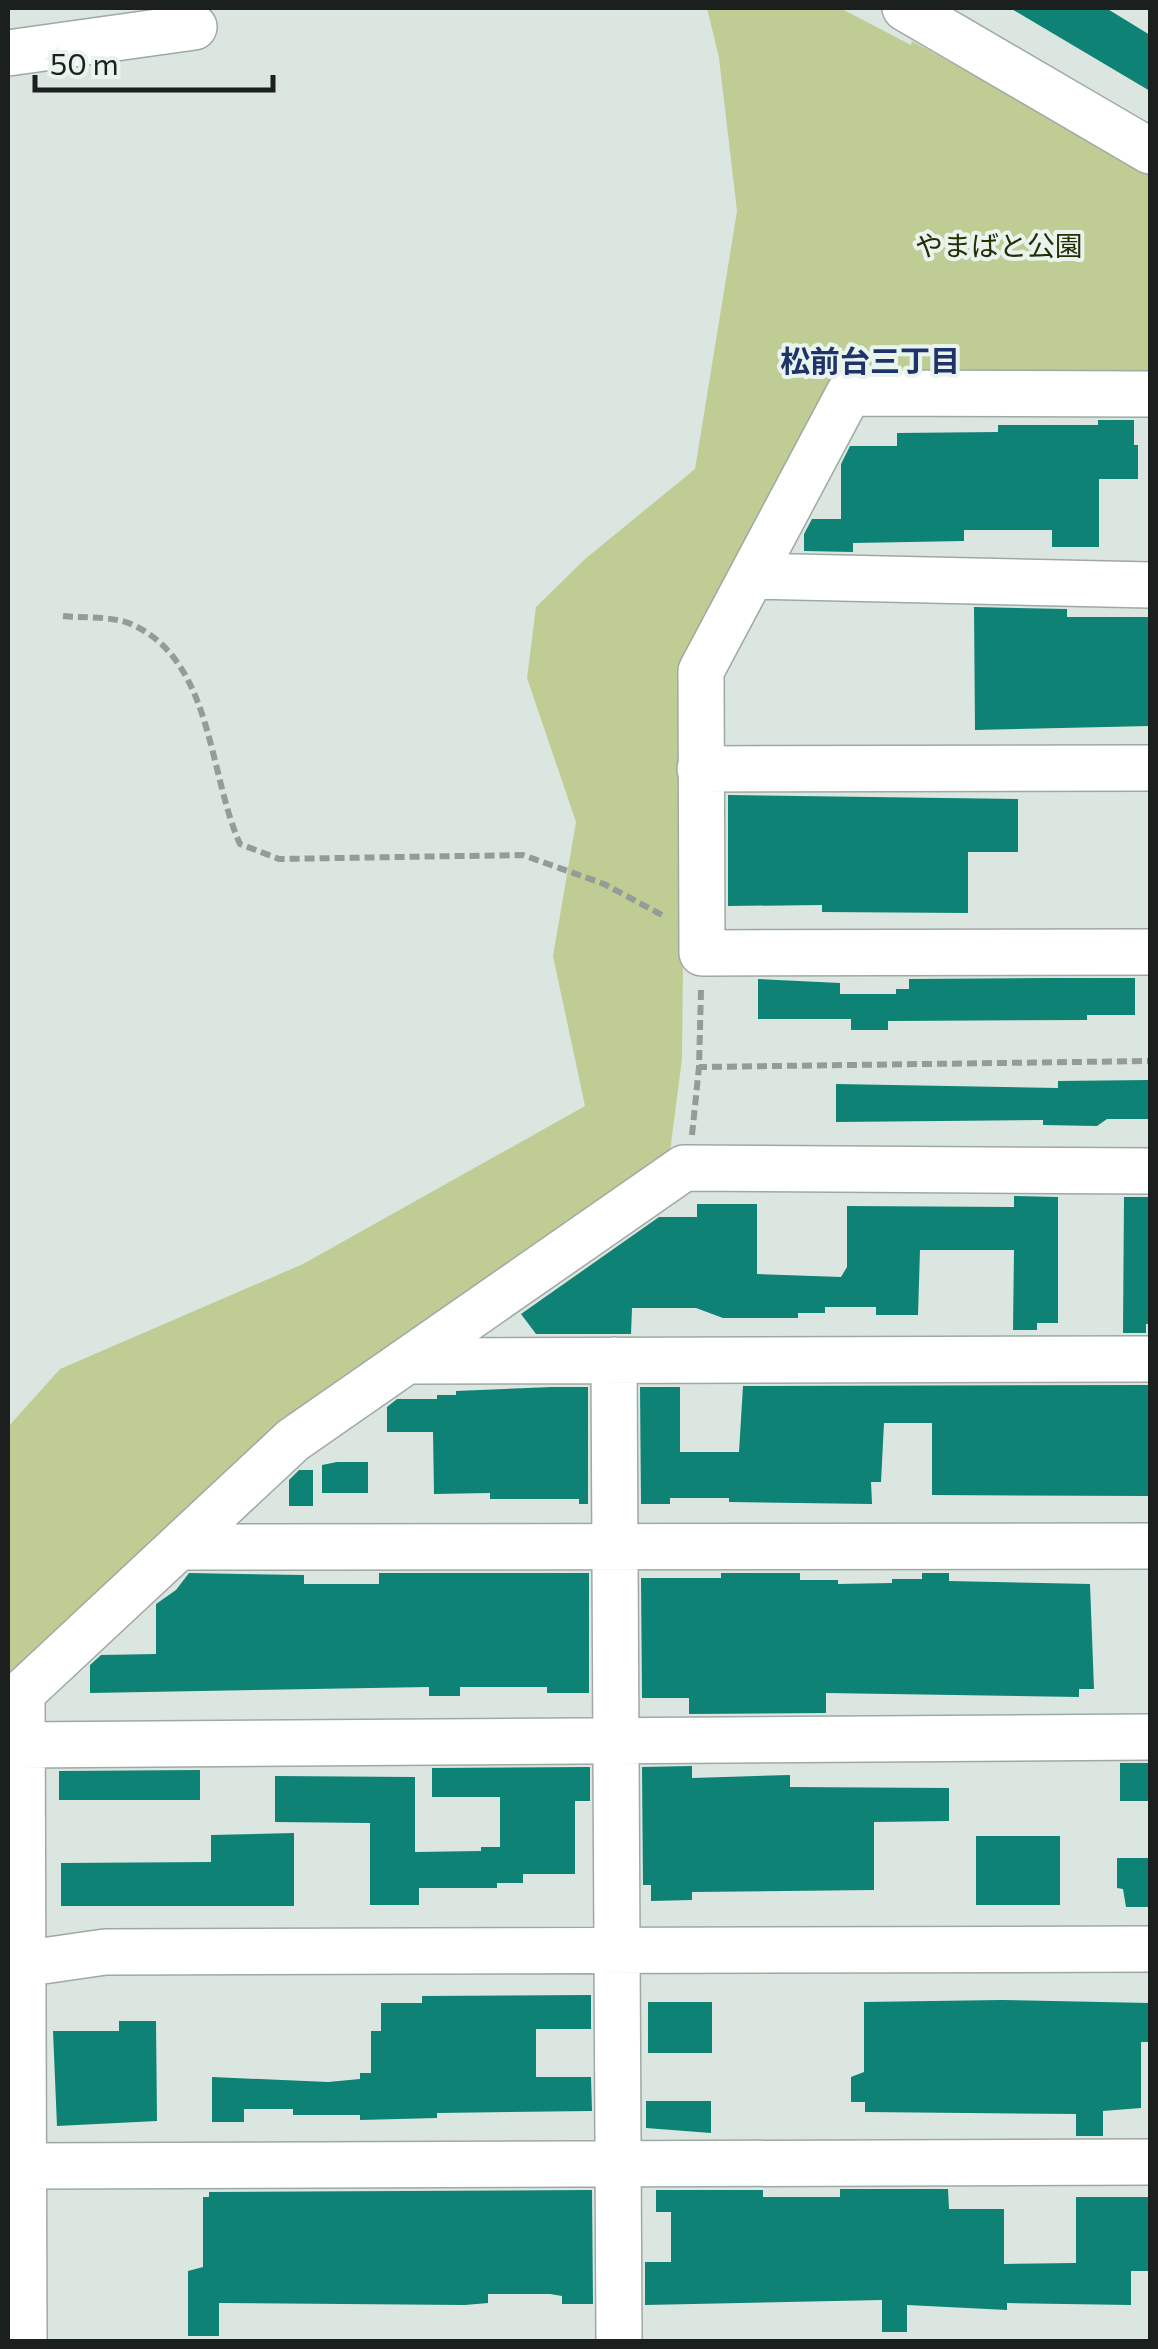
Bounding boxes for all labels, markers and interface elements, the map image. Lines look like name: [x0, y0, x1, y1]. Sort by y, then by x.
scale bar: [35, 30, 272, 92]
text: 50 m: [50, 44, 119, 81]
park label: やまばと公園: [915, 228, 1083, 262]
district label: 松前台三丁目: [780, 341, 960, 378]

